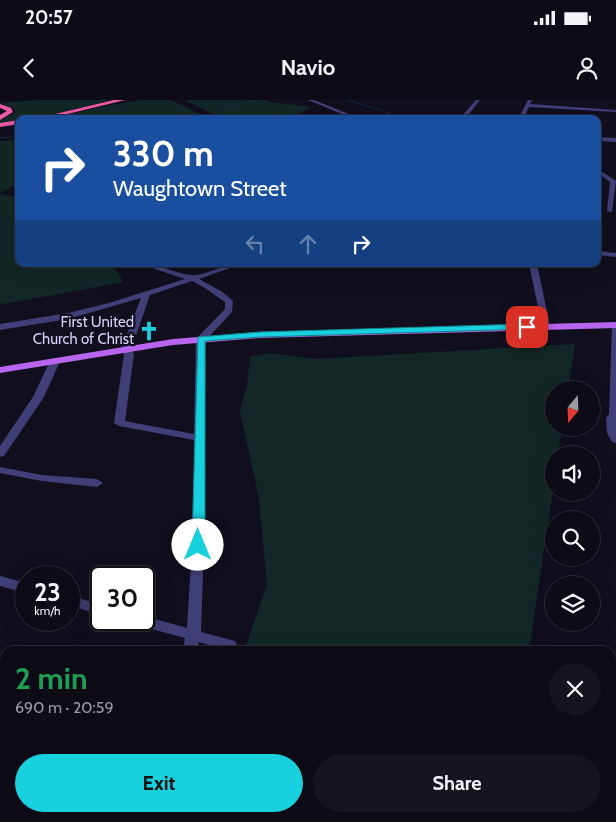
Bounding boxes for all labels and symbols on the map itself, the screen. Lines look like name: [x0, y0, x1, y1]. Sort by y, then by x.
pin: [506, 306, 548, 348]
place label: First United Church of Christ: [33, 313, 134, 348]
church icon: First United Church of Christ: [138, 320, 160, 342]
north arrow: [545, 381, 600, 436]
position arrow: [171, 518, 223, 570]
speed limit sign: 30: [90, 566, 155, 631]

